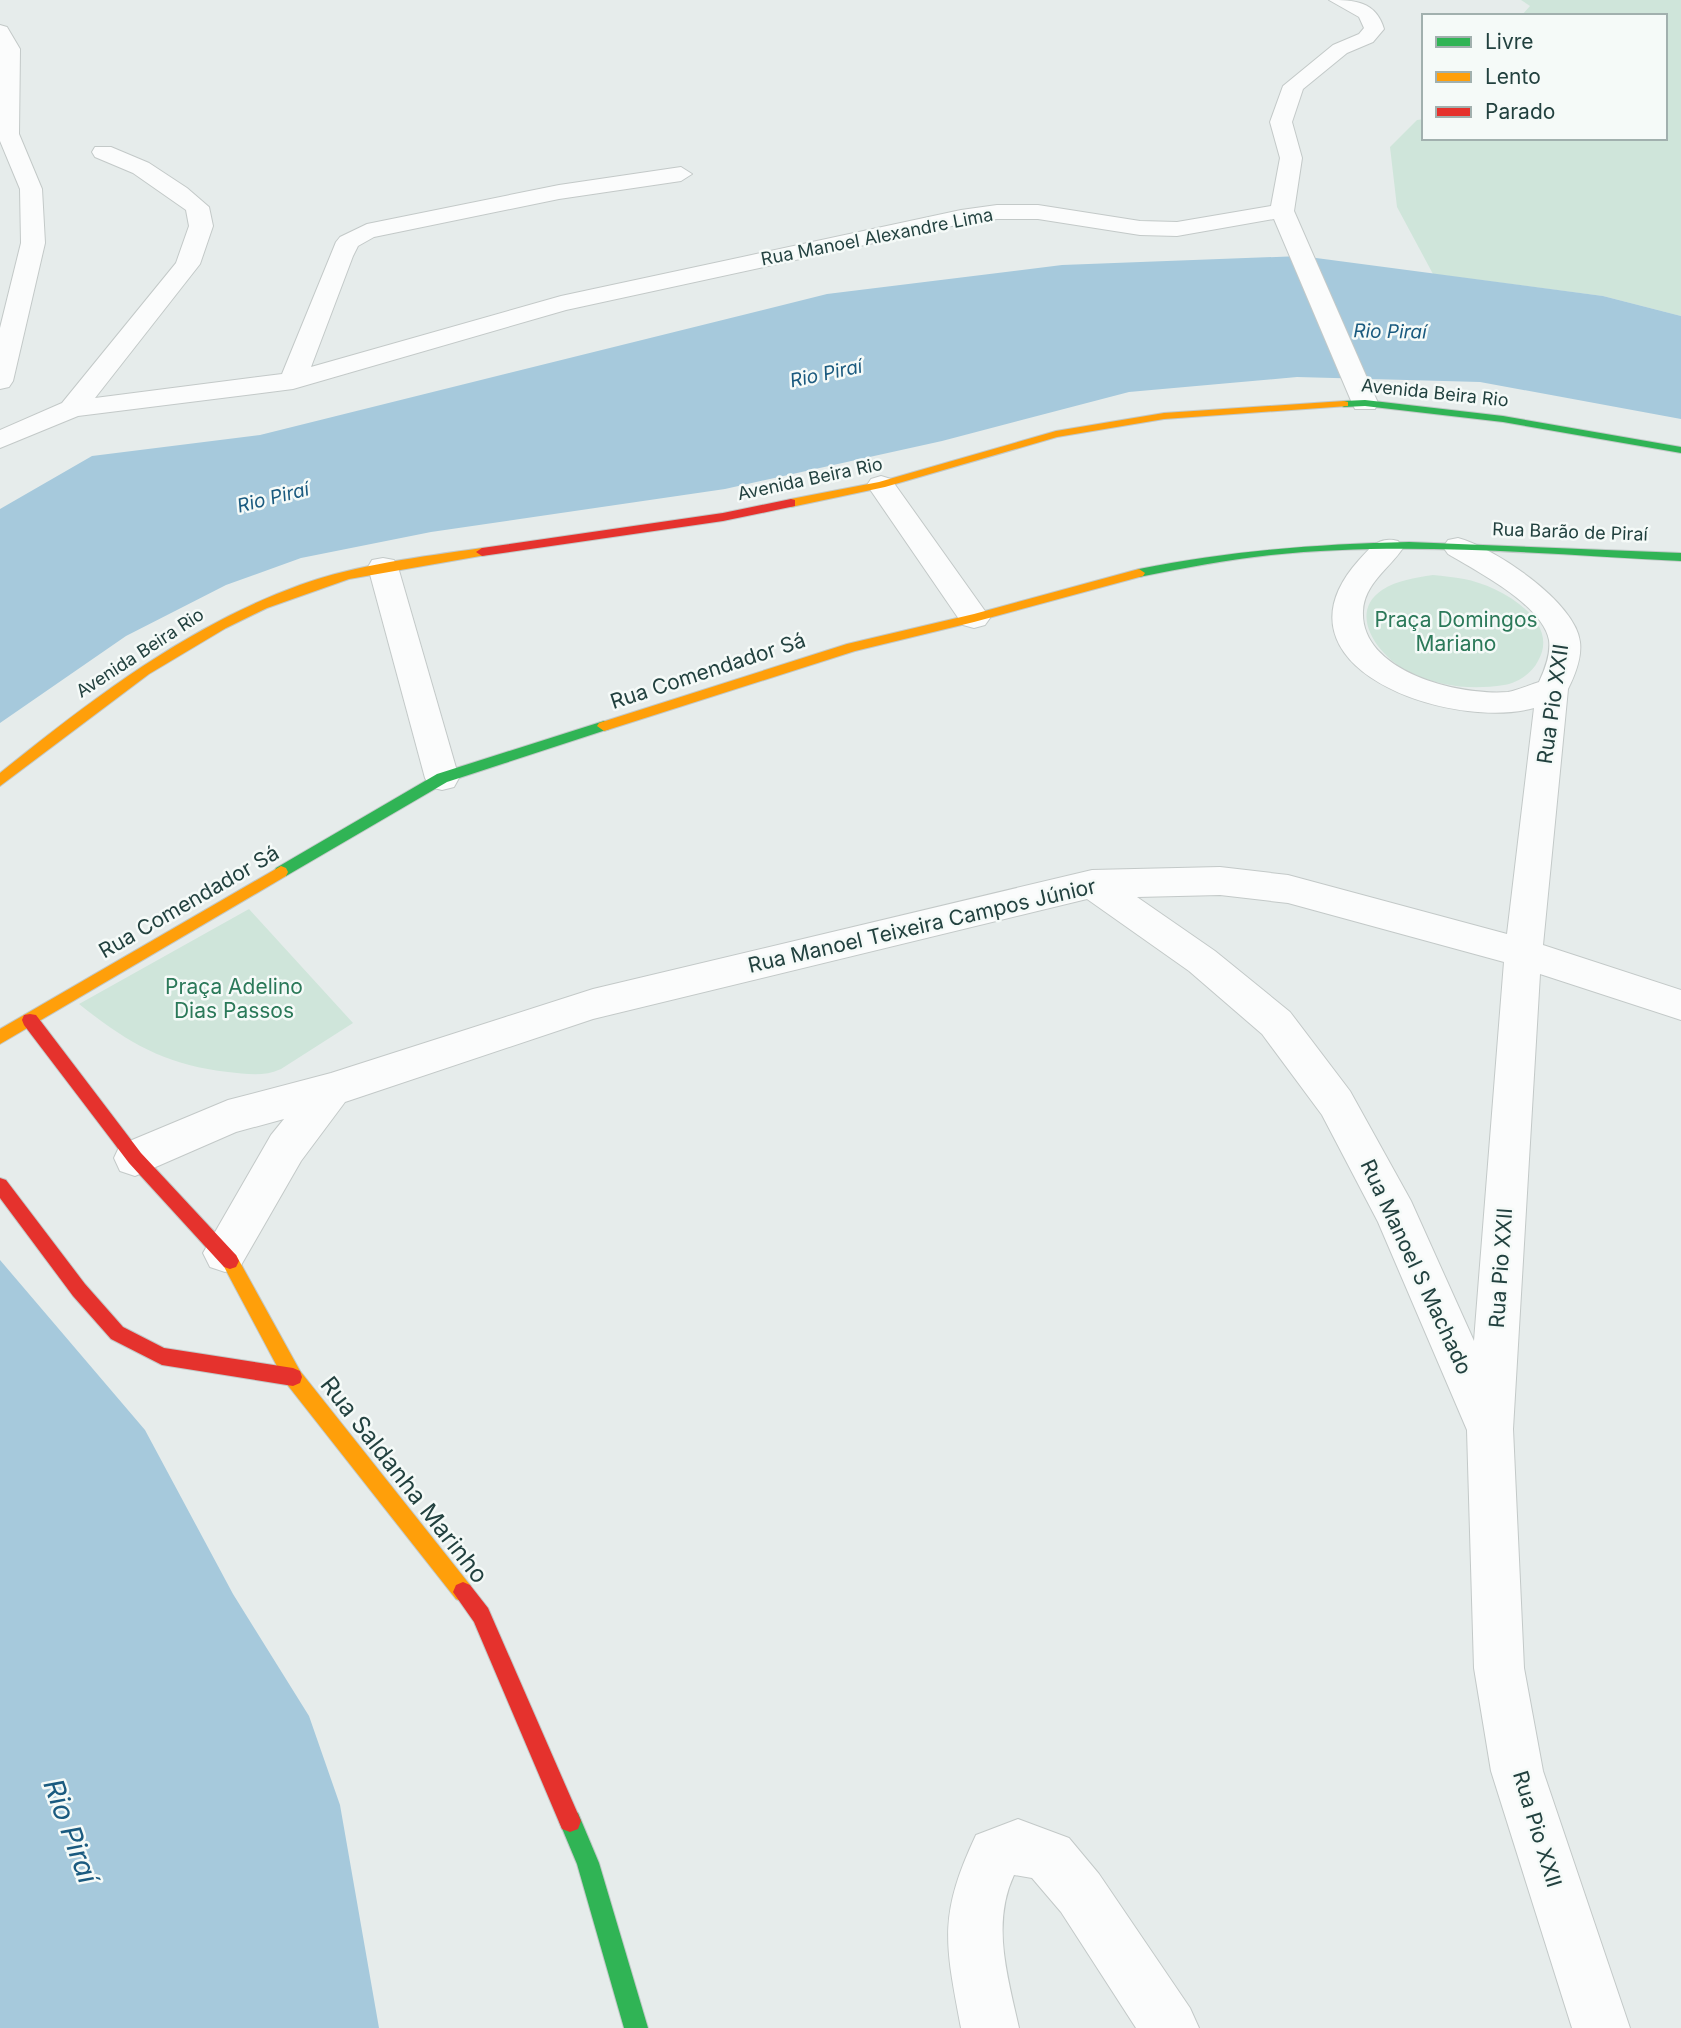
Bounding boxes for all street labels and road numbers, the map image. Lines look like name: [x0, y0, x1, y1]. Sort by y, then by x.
street label: Rua Manoel Alexandre Lima: [759, 204, 995, 269]
street label: Avenida Beira Rio: [1360, 374, 1510, 411]
street label: Avenida Beira Rio: [735, 453, 884, 504]
street label: Rua Barão de Piraí: [1492, 518, 1649, 545]
street label: Avenida Beira Rio: [72, 603, 207, 702]
street label: Rua Comendador Sá: [607, 627, 809, 714]
street label: Rua Pio XXII: [1532, 642, 1573, 765]
street label: Rua Comendador Sá: [94, 840, 283, 963]
street label: Rua Manoel Teixeira Campos Júnior: [746, 873, 1098, 978]
street label: Rua Manoel S Machado: [1356, 1155, 1477, 1378]
street label: Rua Pio XXII: [1484, 1207, 1517, 1329]
street label: Rua Saldanha Marinho: [315, 1371, 494, 1589]
street label: Rua Pio XXII: [1508, 1768, 1567, 1890]

